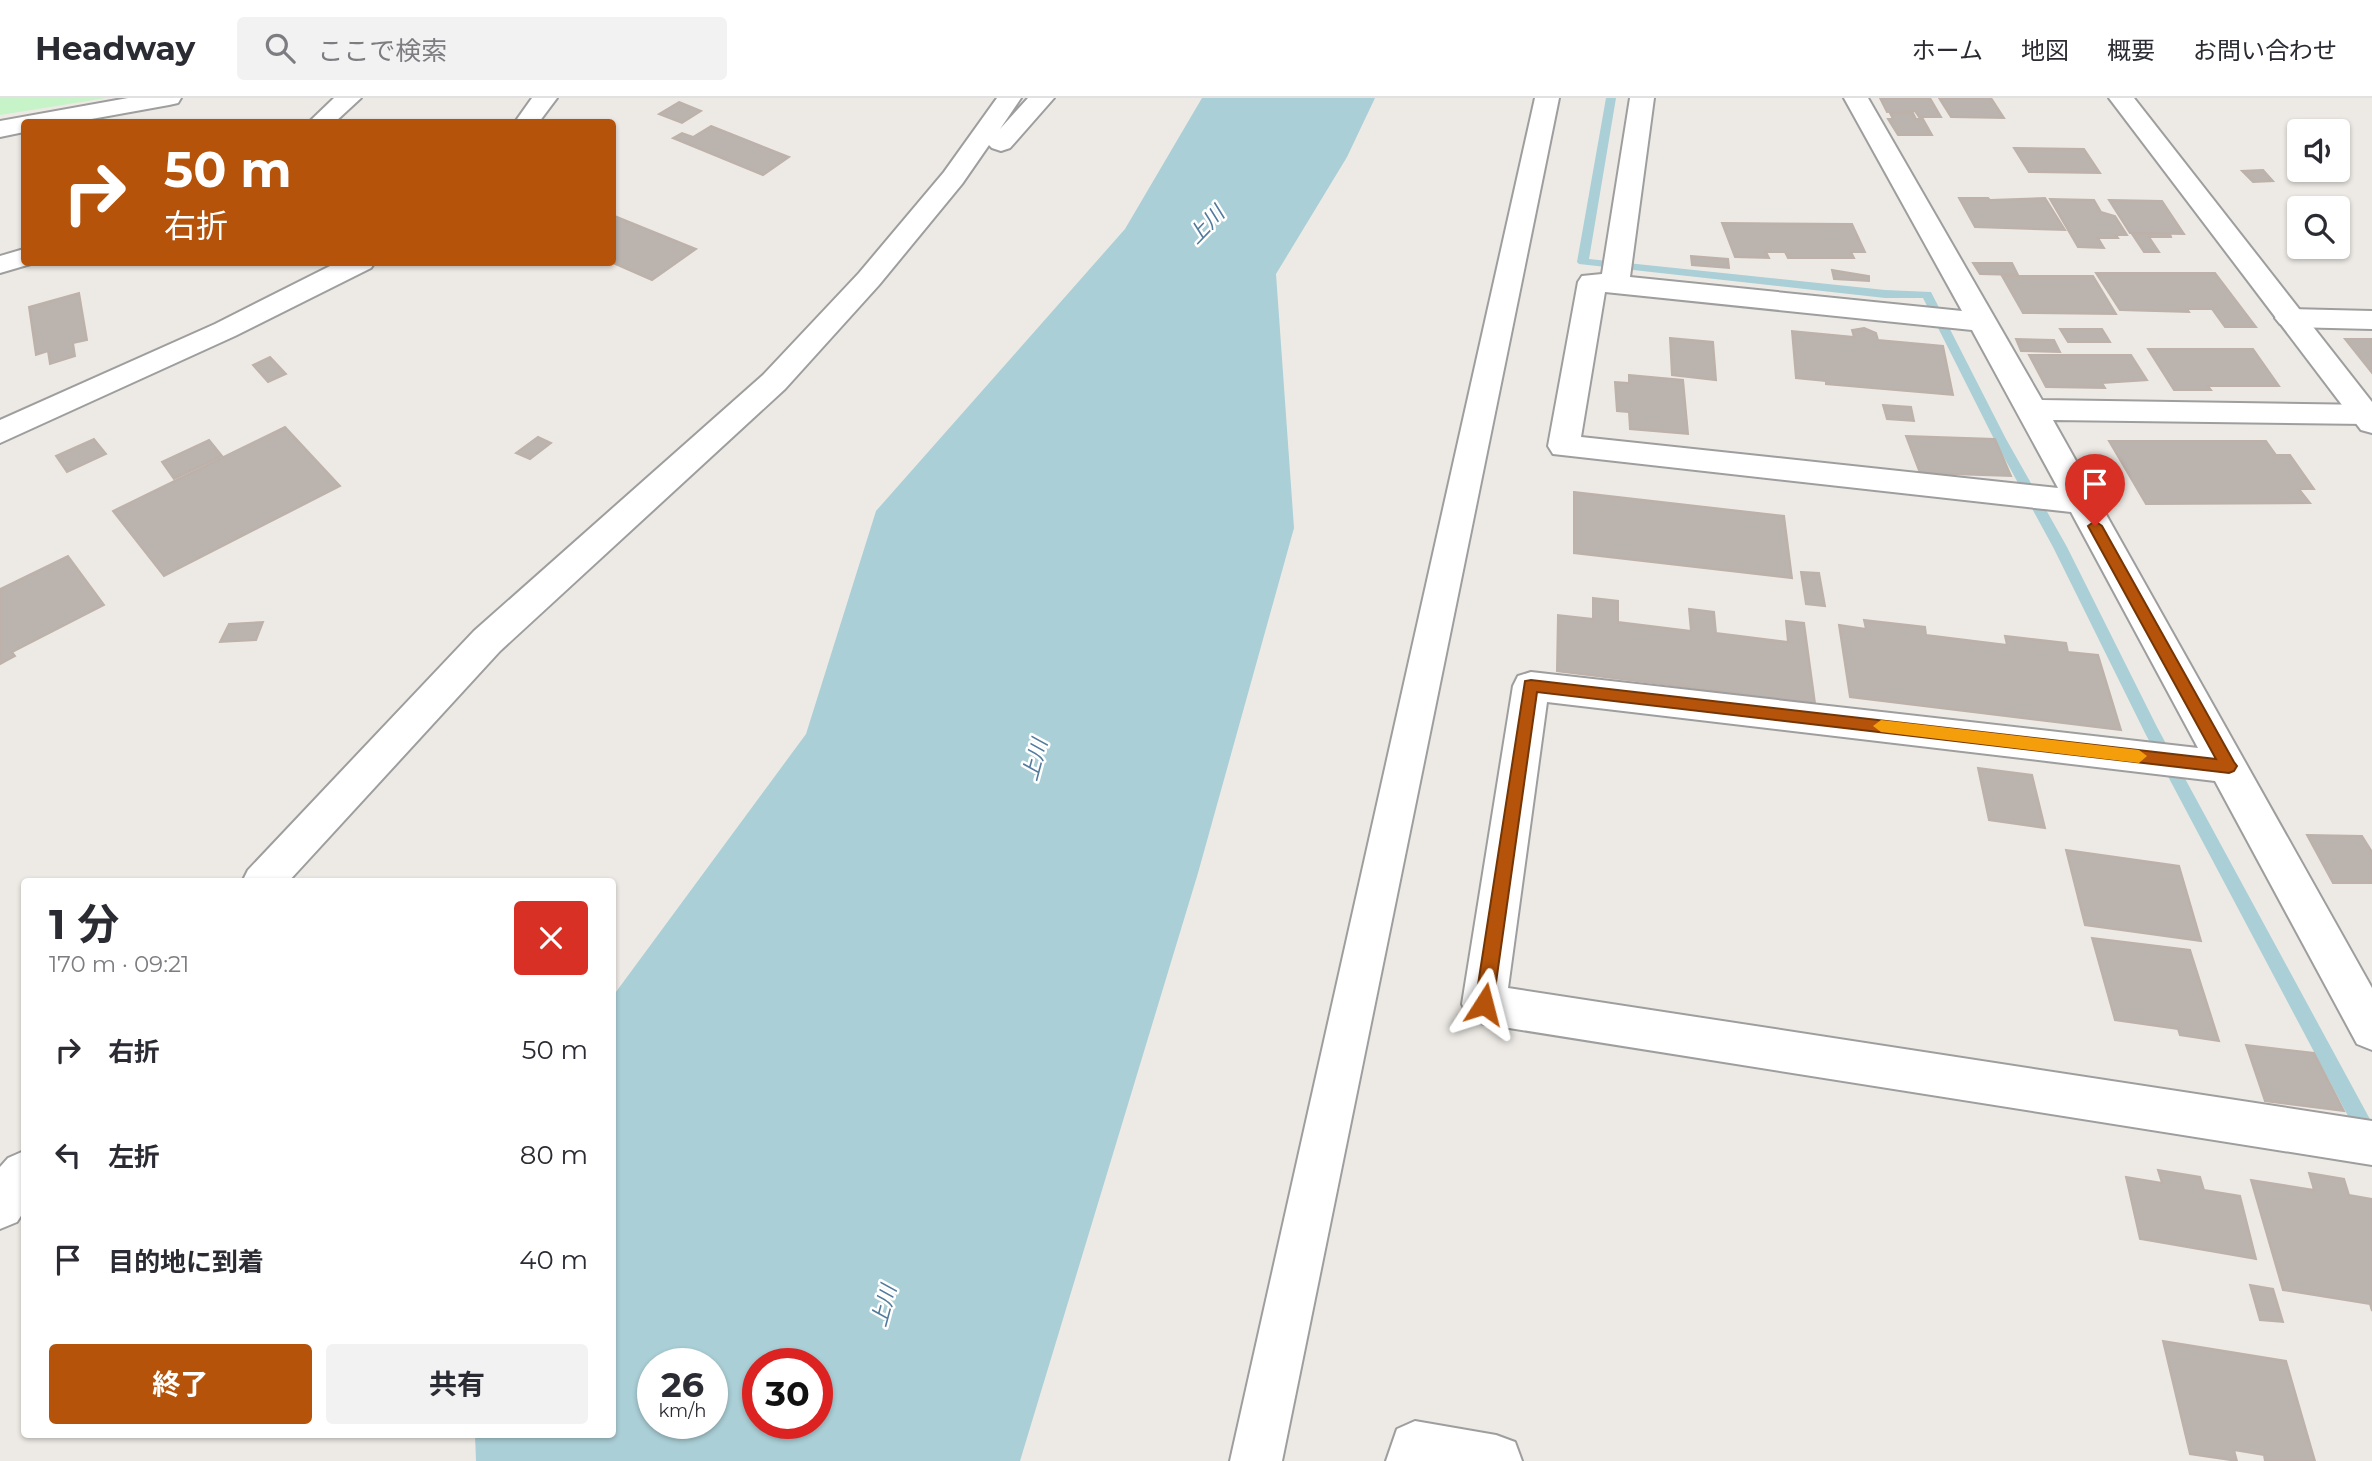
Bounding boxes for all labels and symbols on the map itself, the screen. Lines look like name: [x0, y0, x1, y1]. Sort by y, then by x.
water label: 上川: [1182, 199, 1231, 248]
pin: [2065, 454, 2125, 526]
water label: 上川: [1017, 734, 1053, 783]
position arrow: [1447, 967, 1521, 1041]
water label: 上川: [866, 1280, 902, 1329]
speed limit sign: 30: [742, 1348, 833, 1439]

